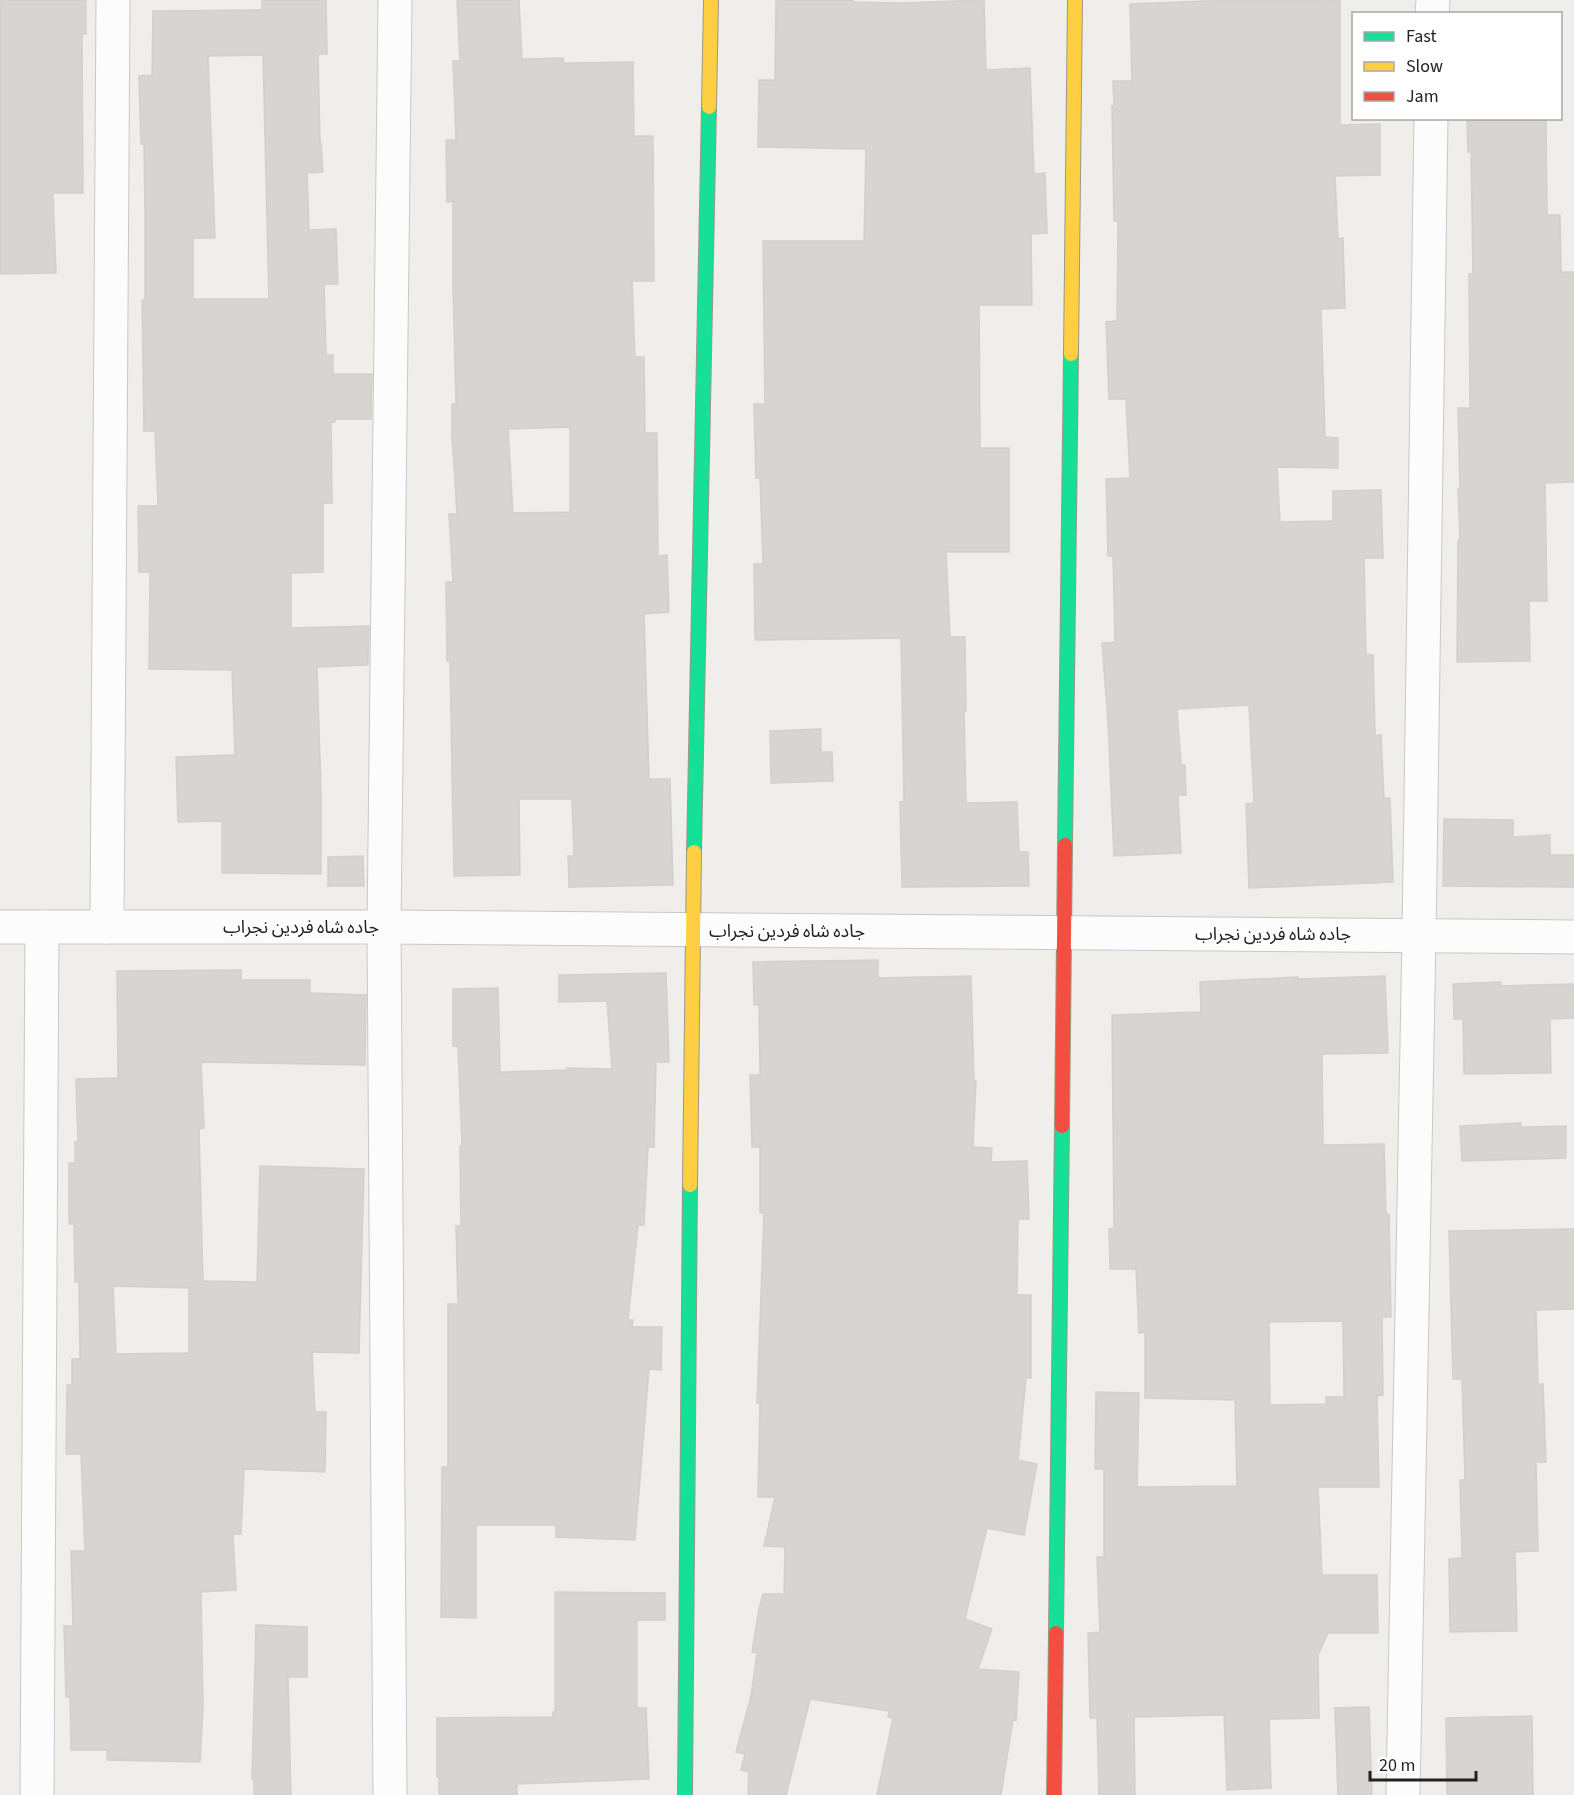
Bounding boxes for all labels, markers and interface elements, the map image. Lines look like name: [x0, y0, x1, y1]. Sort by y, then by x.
legend: [1352, 12, 1562, 120]
text: Fast: [1406, 24, 1437, 49]
text: Slow: [1406, 54, 1443, 79]
text: Jam: [1406, 84, 1439, 109]
street label: جاده شاه فردین نجراب: [223, 915, 379, 940]
street label: جاده شاه فردین نجراب: [709, 919, 865, 944]
street label: جاده شاه فردین نجراب: [1195, 922, 1351, 947]
scale bar: [1370, 1744, 1476, 1782]
text: 20 m: [1379, 1753, 1415, 1778]

